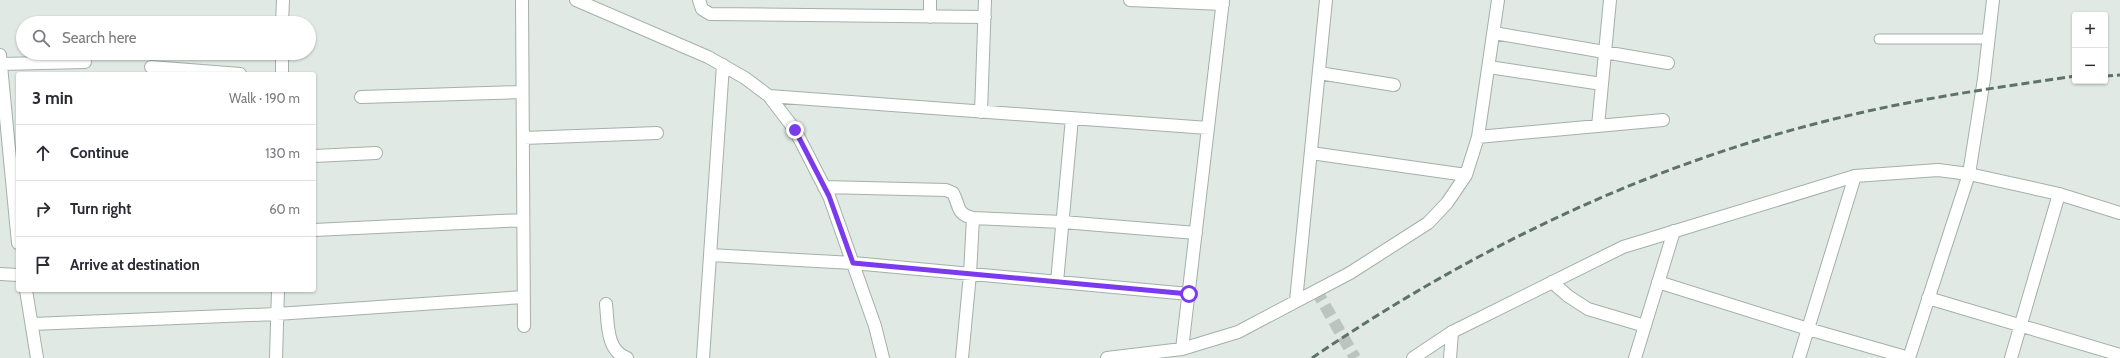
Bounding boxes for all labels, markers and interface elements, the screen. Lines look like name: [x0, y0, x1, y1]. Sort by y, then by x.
map controls: [2072, 12, 2108, 84]
button: +: [2072, 12, 2108, 48]
search box: [16, 16, 316, 60]
icon: search: [30, 27, 52, 49]
text: Search here: [62, 29, 137, 47]
button: −: [2072, 48, 2108, 84]
text: 3 min: [32, 88, 73, 108]
text: Walk · 190 m: [229, 90, 300, 106]
route end: [786, 121, 804, 139]
icon: ahead: [32, 142, 54, 164]
text: Continue: [70, 144, 129, 162]
text: 130 m: [265, 145, 300, 161]
icon: right: [32, 198, 54, 220]
text: Turn right: [70, 200, 131, 218]
text: 60 m: [269, 201, 300, 217]
icon: arrive: [32, 254, 54, 276]
text: Arrive at destination: [70, 256, 200, 274]
route start: [1180, 285, 1198, 303]

